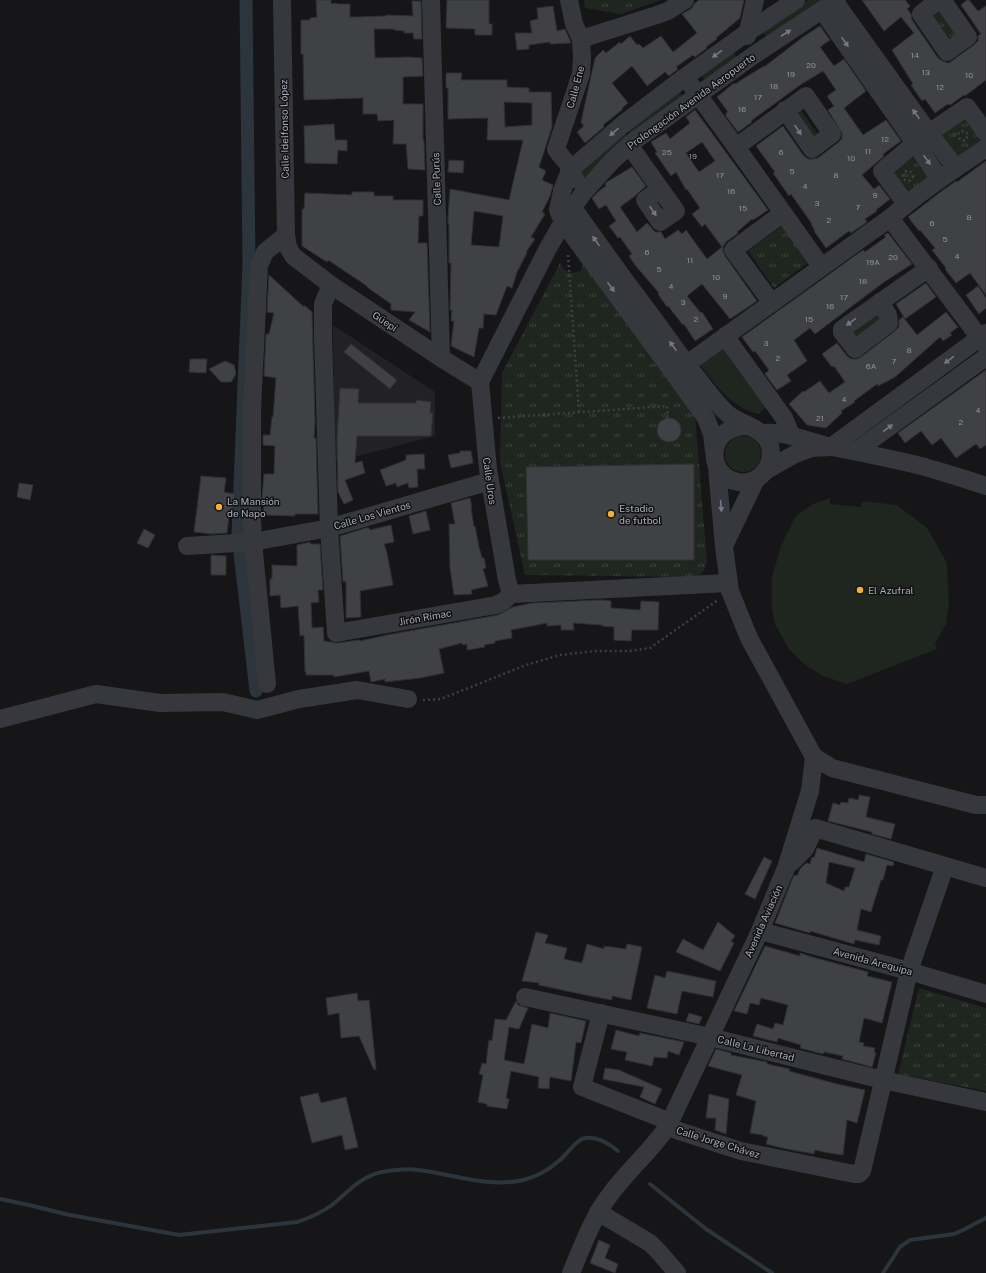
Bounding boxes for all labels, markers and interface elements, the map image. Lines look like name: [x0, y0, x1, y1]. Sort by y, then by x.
one-way arrow: [781, 30, 792, 37]
one-way arrow: [841, 37, 849, 47]
street label: Prolongación Avenida Aeropuerto: [625, 50, 758, 152]
one-way arrow: [712, 50, 723, 58]
house number: 14: [911, 50, 919, 60]
house number: 20: [806, 60, 816, 70]
street label: Calle Ene: [564, 64, 587, 110]
house number: 13: [922, 67, 930, 77]
house number: 19: [787, 69, 795, 79]
house number: 10: [965, 70, 973, 80]
street label: Calle Idelfonso López: [277, 79, 291, 179]
house number: 18: [770, 81, 778, 91]
house number: 12: [936, 82, 944, 92]
house number: 17: [754, 92, 762, 102]
house number: 16: [738, 104, 746, 114]
one-way arrow: [912, 109, 920, 120]
one-way arrow: [794, 125, 802, 135]
one-way arrow: [608, 127, 619, 136]
house number: 12: [881, 134, 889, 144]
house number: 11: [865, 146, 871, 156]
house number: 25: [662, 147, 672, 157]
house number: 6: [779, 147, 784, 157]
house number: 19: [689, 151, 697, 161]
street label: Calle Purús: [429, 152, 443, 206]
house number: 10: [847, 153, 855, 163]
one-way arrow: [923, 155, 931, 166]
house number: 5: [789, 166, 795, 176]
house number: 17: [716, 170, 724, 180]
house number: 8: [833, 170, 839, 180]
house number: 4: [802, 181, 808, 191]
house number: 16: [727, 186, 735, 196]
house number: 9: [873, 190, 878, 200]
house number: 3: [814, 198, 820, 208]
house number: 7: [856, 202, 861, 212]
house number: 15: [739, 203, 747, 213]
one-way arrow: [649, 206, 657, 216]
house number: 8: [966, 212, 972, 222]
house number: 2: [827, 215, 832, 225]
house number: 6: [930, 218, 935, 228]
house number: 5: [942, 234, 948, 244]
one-way arrow: [592, 235, 601, 246]
house number: 6: [645, 247, 650, 257]
house number: 4: [954, 251, 960, 261]
house number: 20: [888, 252, 898, 262]
house number: 11: [687, 255, 693, 265]
house number: 19A: [866, 257, 880, 267]
house number: 5: [656, 264, 662, 274]
house number: 10: [712, 272, 720, 282]
house number: 18: [859, 276, 867, 286]
house number: 4: [668, 281, 674, 291]
one-way arrow: [607, 282, 616, 293]
house number: 9: [723, 291, 728, 301]
house number: 17: [840, 292, 848, 302]
house number: 3: [680, 297, 686, 307]
house number: 16: [826, 301, 834, 311]
street label: Güepí: [370, 308, 400, 334]
house number: 2: [694, 314, 699, 324]
house number: 15: [805, 314, 813, 324]
one-way arrow: [846, 318, 856, 326]
house number: 3: [763, 338, 769, 348]
one-way arrow: [669, 340, 677, 351]
house number: 8: [906, 345, 912, 355]
house number: 2: [776, 353, 781, 363]
house number: 7: [892, 356, 897, 366]
one-way arrow: [944, 356, 954, 364]
house number: 6A: [866, 361, 877, 371]
house number: 4: [841, 394, 847, 404]
house number: 4: [975, 405, 981, 415]
house number: 21: [816, 413, 824, 423]
house number: 2: [959, 417, 964, 427]
one-way arrow: [882, 424, 893, 432]
street label: Calle Uros: [481, 457, 499, 505]
place label: La Mansión de Napo: [227, 495, 280, 519]
street label: Calle Los Vientos: [332, 498, 412, 532]
one-way arrow: [717, 500, 724, 512]
marker: La Mansión de Napo: [214, 502, 224, 512]
place label: Estadio de futbol: [619, 502, 661, 526]
marker: Estadio de futbol: [606, 509, 616, 519]
place label: El Azufral: [868, 584, 914, 596]
marker: El Azufral: [855, 585, 865, 595]
street label: Jirón Rímac: [398, 606, 452, 628]
street label: Avenida Aviación: [742, 883, 784, 959]
street label: Avenida Arequipa: [832, 945, 914, 977]
street label: Calle La Libertad: [716, 1033, 796, 1063]
street label: Calle Jorge Chávez: [675, 1124, 761, 1160]

